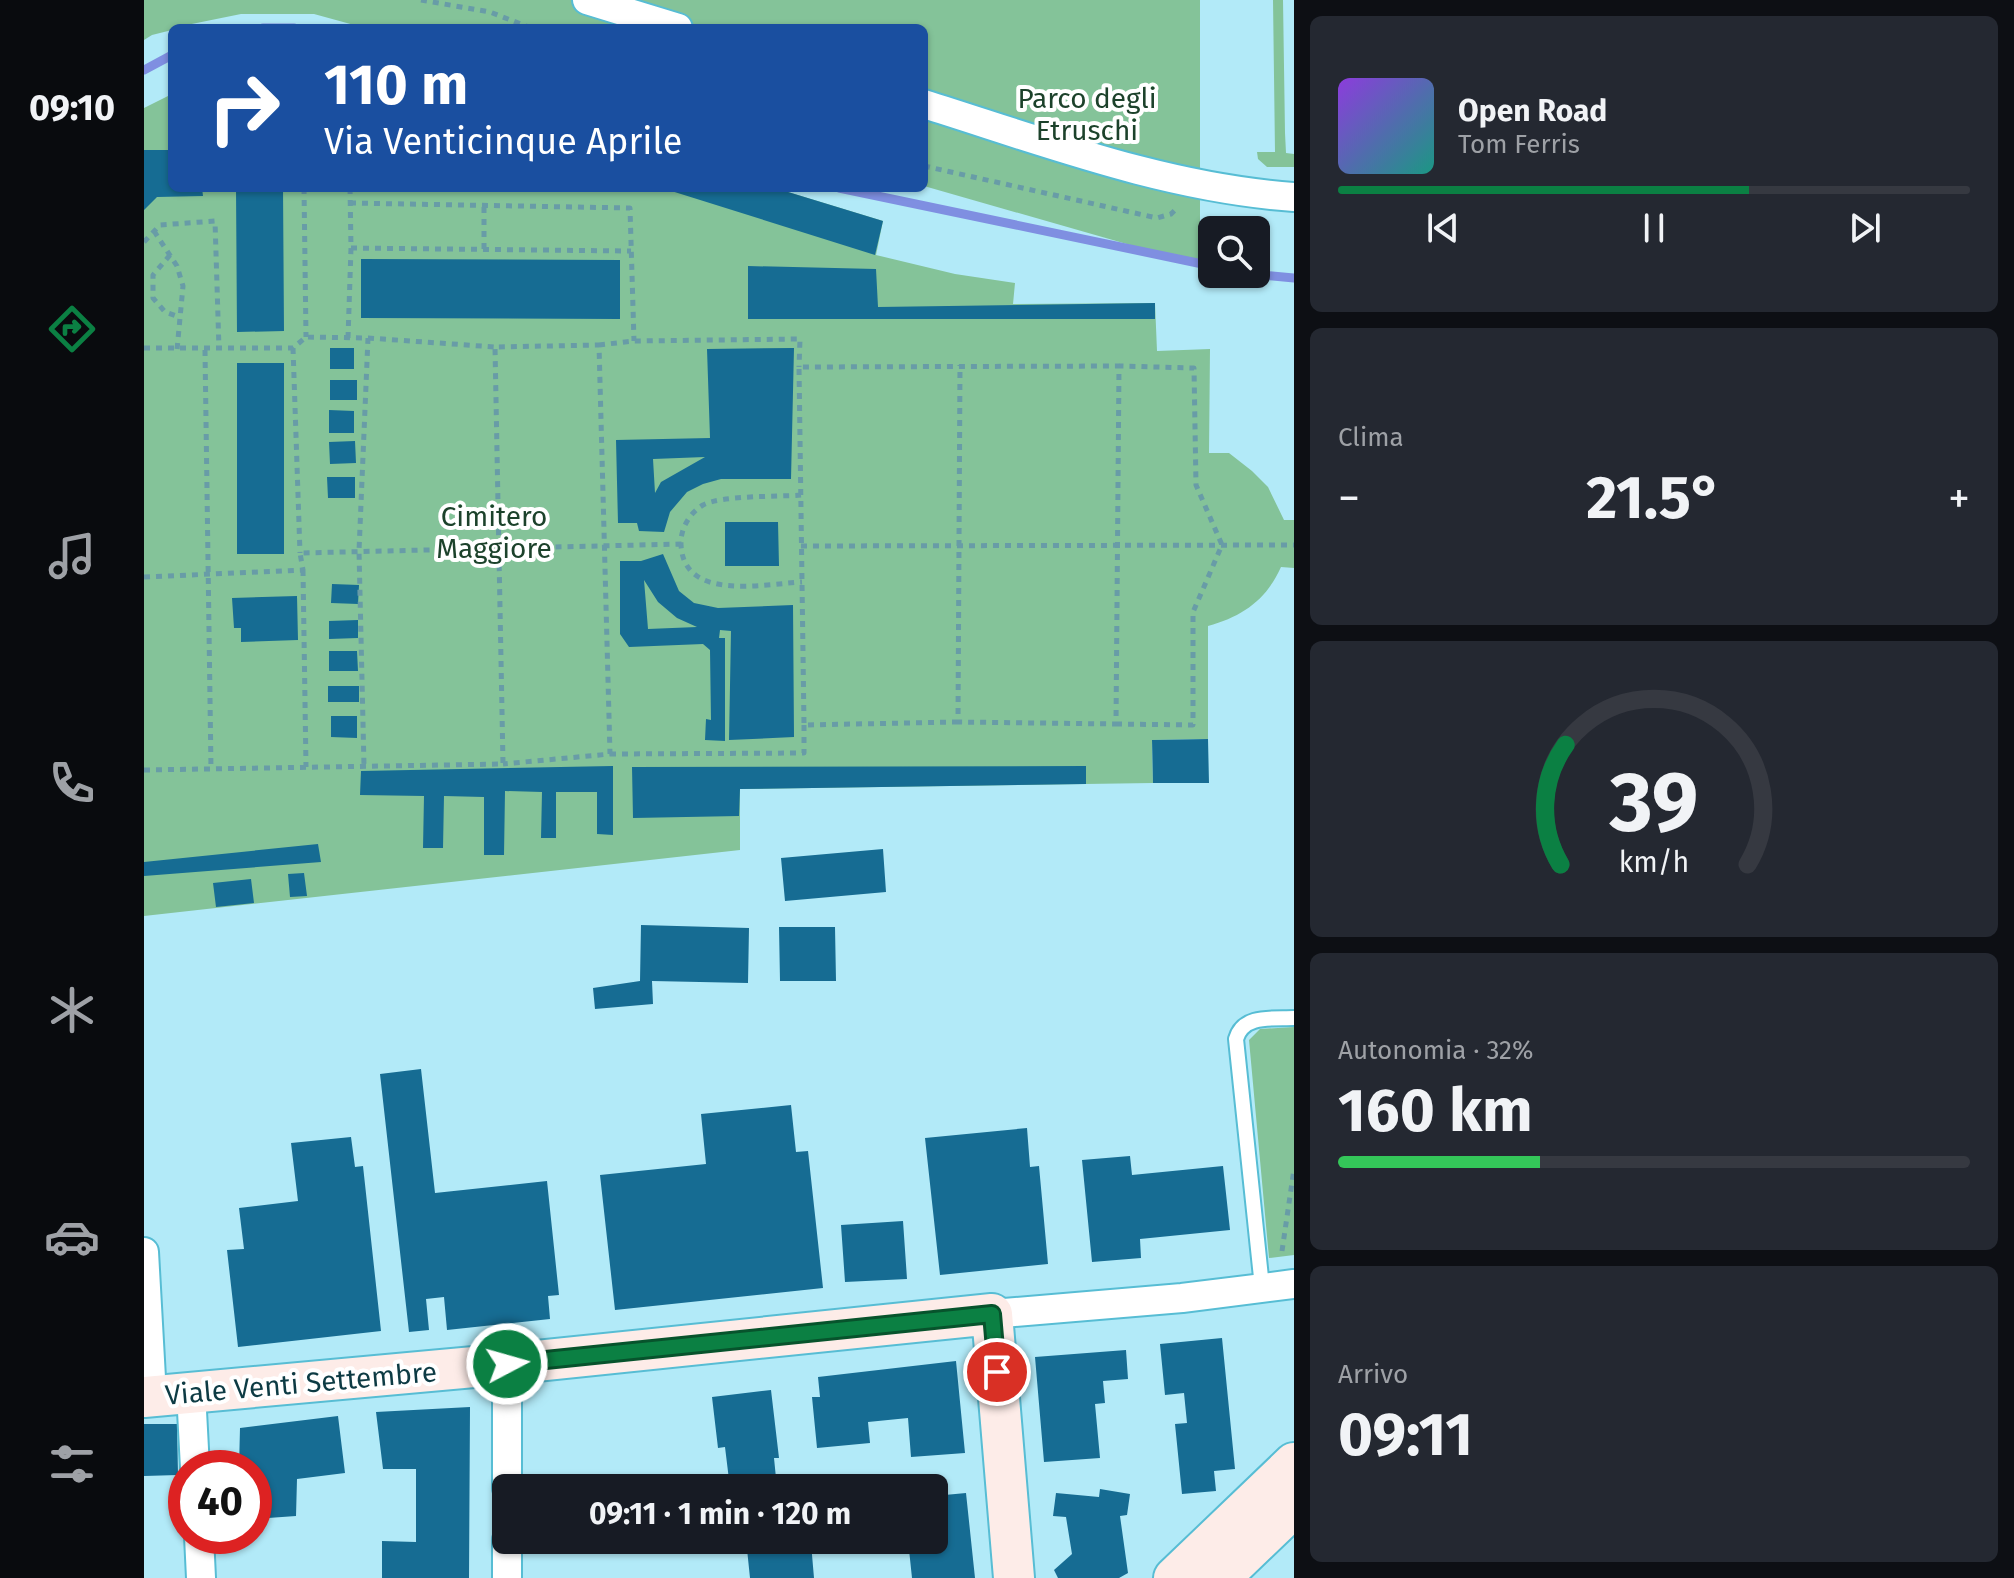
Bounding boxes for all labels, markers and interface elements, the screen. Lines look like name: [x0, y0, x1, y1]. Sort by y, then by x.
text: 110 m: [324, 52, 468, 119]
icon: right: [192, 56, 296, 160]
park label: Parco degli Etruschi: [1017, 82, 1157, 147]
text: 09:10: [29, 86, 115, 130]
text: Open Road: [1458, 93, 1607, 129]
text: Via Venticinque Aprile: [324, 120, 682, 164]
text: Tom Ferris: [1458, 129, 1580, 160]
icon: previous: [1421, 206, 1465, 250]
icon: pause: [1632, 206, 1676, 250]
icon: next: [1843, 206, 1887, 250]
map controls: [1198, 216, 1270, 288]
button: search: [1198, 216, 1270, 288]
icon: directions: [44, 301, 100, 357]
text: Clima: [1338, 422, 1404, 453]
text: 21.5°: [1586, 462, 1722, 534]
text: −: [1338, 472, 1360, 525]
text: +: [1948, 472, 1970, 525]
park label: Cimitero Maggiore: [436, 500, 552, 565]
icon: music: [44, 528, 100, 584]
text: 39: [1609, 753, 1698, 853]
icon: phone: [44, 755, 100, 811]
text: km/h: [1619, 845, 1689, 880]
icon: climate: [44, 982, 100, 1038]
text: Autonomia · 32%: [1338, 1035, 1533, 1066]
text: 160 km: [1338, 1075, 1533, 1147]
icon: car: [44, 1209, 100, 1265]
position arrow: [465, 1322, 549, 1406]
pin: [963, 1338, 1031, 1406]
icon: arrive: [975, 1350, 1019, 1394]
street label: Viale Venti Settembre: [164, 1355, 438, 1412]
text: Arrivo: [1338, 1359, 1408, 1390]
text: 09:11: [1338, 1399, 1473, 1471]
icon: filters: [44, 1436, 100, 1492]
speed limit sign: 40: [168, 1450, 272, 1554]
text: 09:11 · 1 min · 120 m: [589, 1496, 851, 1532]

